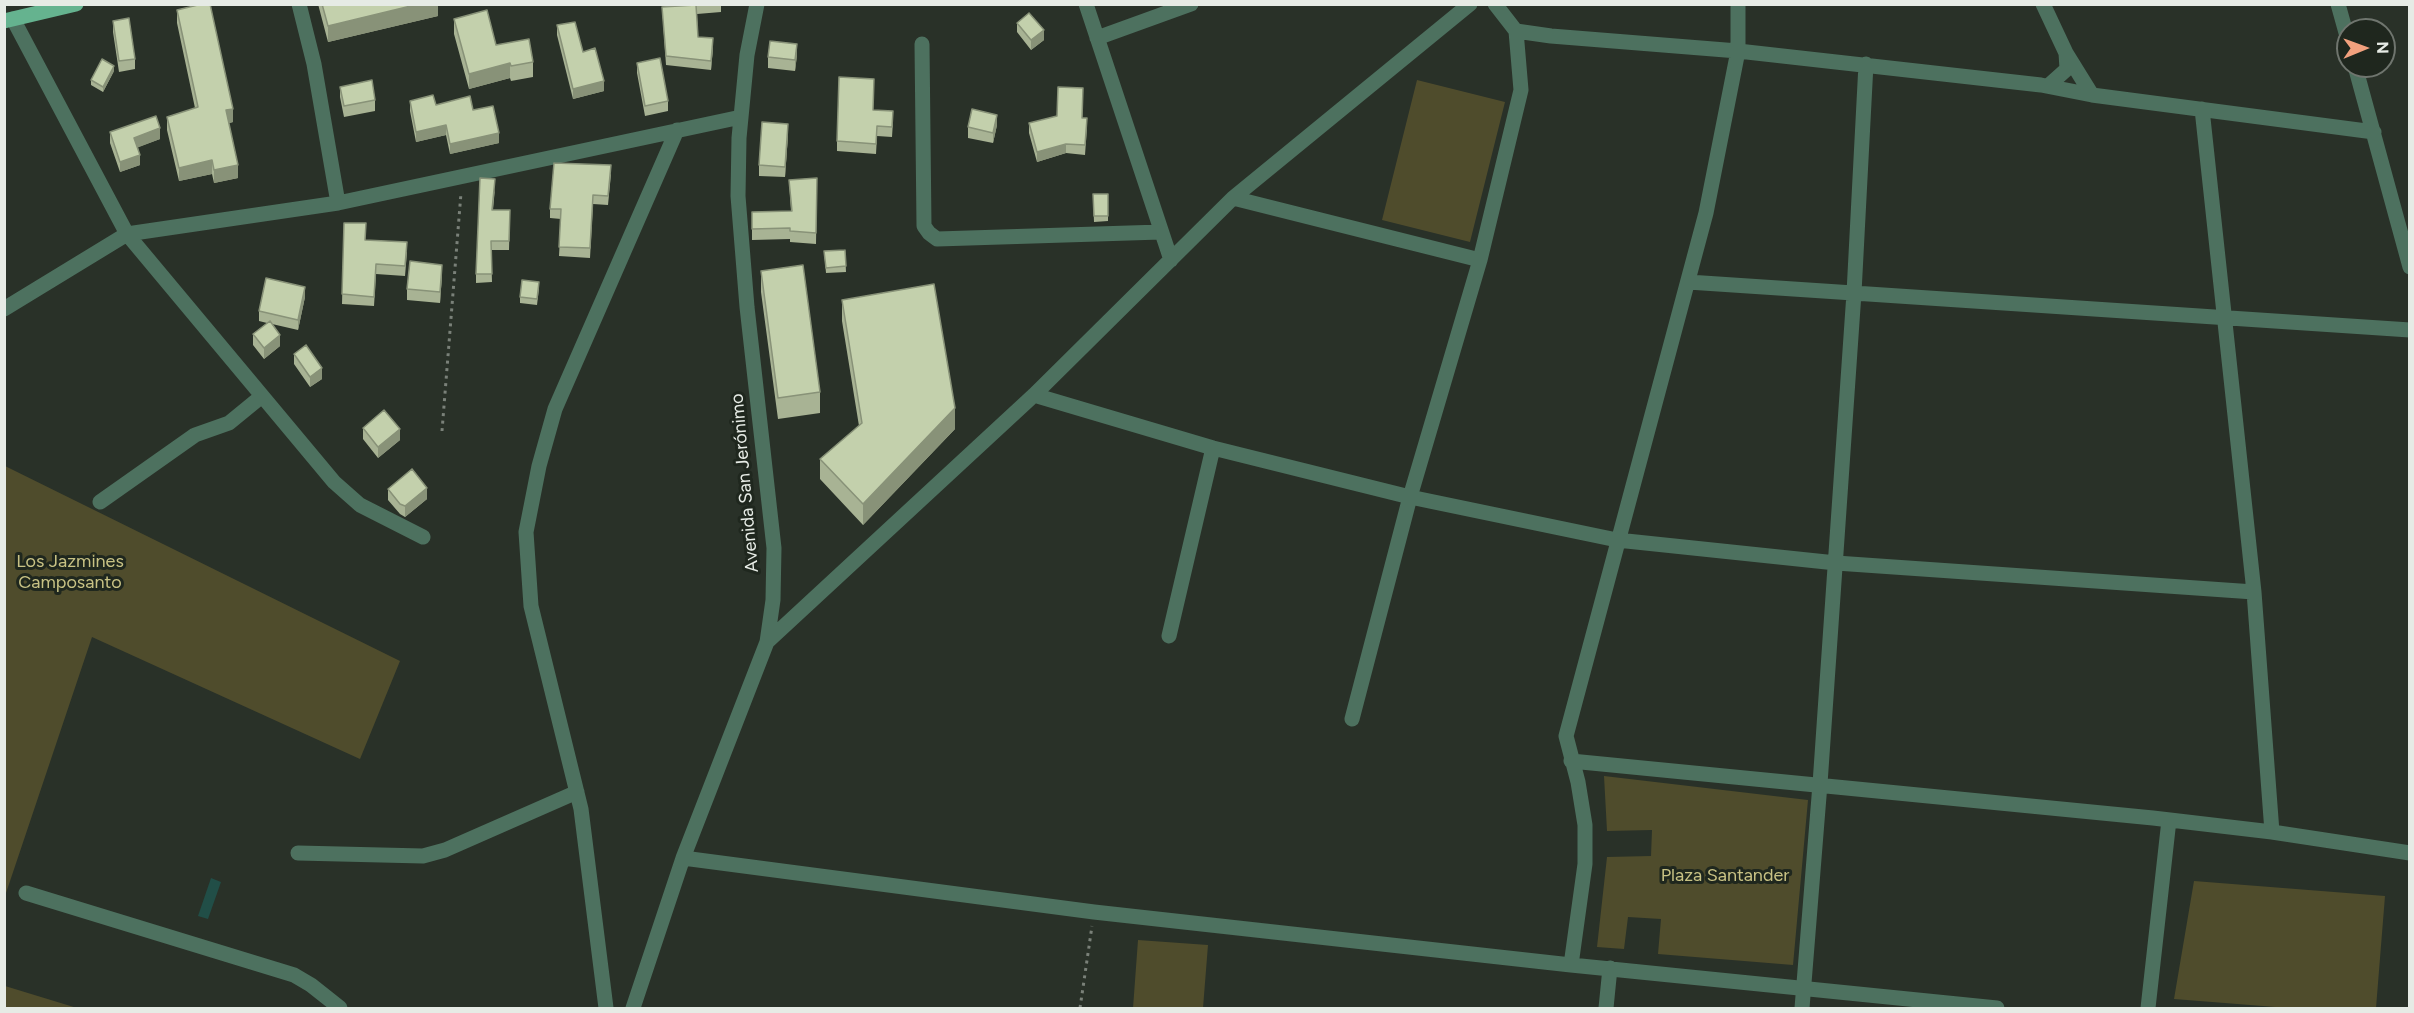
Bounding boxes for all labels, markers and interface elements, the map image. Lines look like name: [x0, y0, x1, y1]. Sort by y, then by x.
north arrow: [2336, 18, 2396, 78]
text: N: [2373, 41, 2392, 54]
street label: Avenida San Jerónimo: [726, 393, 764, 573]
park label: Los Jazmines Camposanto: [16, 551, 124, 594]
park label: Plaza Santander: [1661, 865, 1789, 887]

